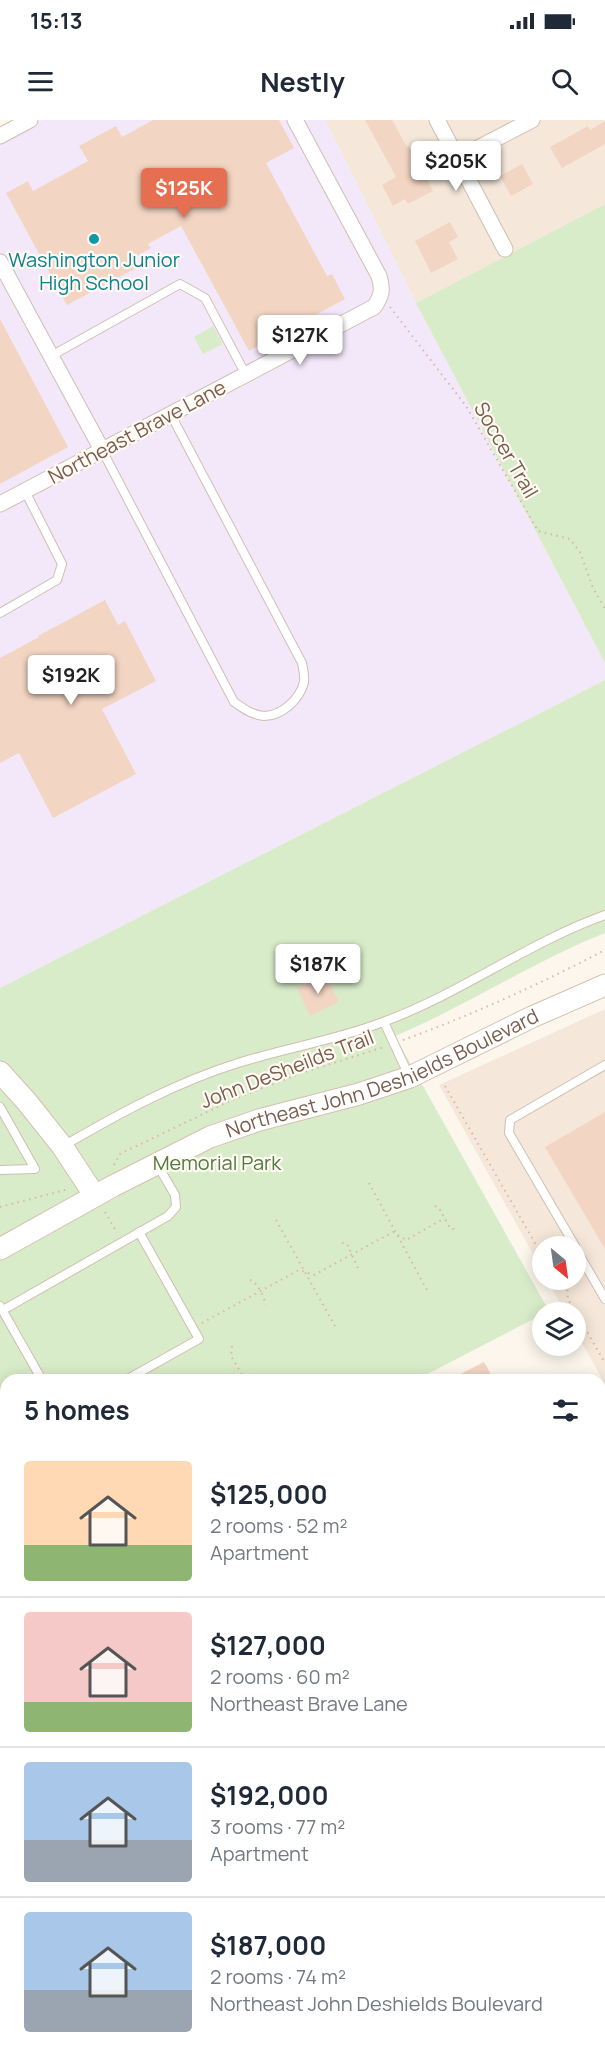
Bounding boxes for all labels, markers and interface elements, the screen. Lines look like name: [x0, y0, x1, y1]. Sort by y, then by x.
text: 15:13: [30, 6, 83, 36]
text: Nestly: [260, 63, 345, 100]
icon: menu: [24, 65, 57, 98]
icon: search: [548, 65, 581, 98]
pin: $205K: [414, 141, 498, 192]
text: $205K: [425, 147, 487, 174]
pin: $125K: [142, 168, 226, 219]
text: $125K: [155, 174, 213, 201]
marker: Washington Junior High School: [87, 232, 101, 246]
place label: Washington Junior High School: [8, 246, 180, 296]
pin: $127K: [258, 315, 342, 366]
text: $127K: [272, 321, 328, 348]
street label: Northeast Brave Lane: [43, 373, 230, 490]
street label: Soccer Trail: [468, 397, 545, 503]
pin: $192K: [29, 655, 113, 706]
text: $192K: [42, 661, 100, 688]
pin: $187K: [276, 944, 360, 995]
text: $187K: [289, 950, 347, 977]
street label: Northeast John Deshields Boulevard: [222, 1002, 543, 1144]
street label: John DeSheilds Trail: [196, 1023, 377, 1114]
park label: Memorial Park: [153, 1149, 282, 1176]
north arrow: [532, 1236, 586, 1290]
map controls: [532, 1236, 586, 1356]
button: layers: [532, 1302, 586, 1356]
text: 5 homes: [24, 1392, 130, 1428]
icon: filters: [549, 1394, 582, 1427]
text: $125,000: [210, 1476, 328, 1512]
icon: home: [72, 1485, 144, 1557]
text: 2 rooms · 52 m²: [210, 1512, 347, 1539]
text: Apartment: [210, 1539, 309, 1566]
text: $127,000: [210, 1627, 326, 1663]
icon: home: [72, 1636, 144, 1708]
text: 2 rooms · 60 m²: [210, 1663, 350, 1690]
text: Northeast Brave Lane: [210, 1690, 408, 1717]
text: $192,000: [210, 1777, 329, 1813]
icon: home: [72, 1786, 144, 1858]
text: 3 rooms · 77 m²: [210, 1813, 345, 1840]
text: Apartment: [210, 1840, 309, 1867]
text: $187,000: [210, 1927, 326, 1963]
icon: home: [72, 1936, 144, 2008]
text: 2 rooms · 74 m²: [210, 1963, 346, 1990]
text: Northeast John Deshields Boulevard: [210, 1990, 543, 2017]

